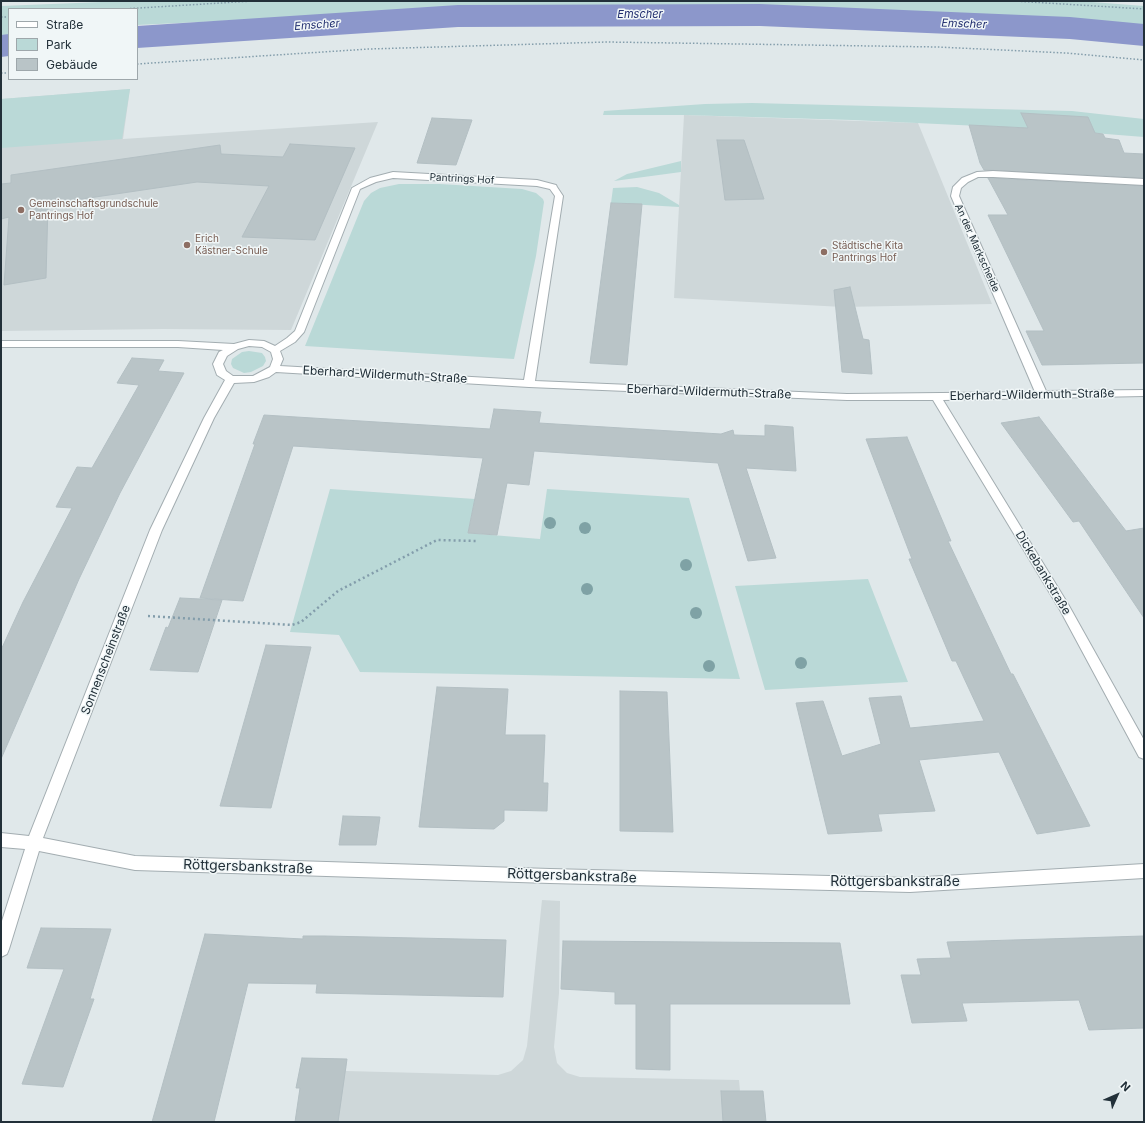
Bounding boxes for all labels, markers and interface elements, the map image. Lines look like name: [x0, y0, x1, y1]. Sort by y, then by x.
legend: [8, 8, 138, 80]
water label: Emscher: [617, 8, 663, 22]
text: Straße: [46, 17, 83, 32]
water label: Emscher: [294, 17, 340, 33]
water label: Emscher: [941, 17, 987, 31]
text: Park: [46, 37, 72, 52]
text: Gebäude: [46, 57, 98, 72]
street label: Pantrings Hof: [429, 171, 495, 187]
place label: Gemeinschaftsgrundschule Pantrings Hof: [29, 198, 158, 222]
street label: An der Markscheide: [952, 202, 1002, 294]
marker: Gemeinschaftsgrundschule Pantrings Hof: [16, 205, 26, 215]
place label: Erich Kästner-Schule: [195, 233, 268, 256]
marker: Erich Kästner-Schule: [182, 240, 192, 250]
place label: Städtische Kita Pantrings Hof: [832, 240, 903, 264]
marker: Städtische Kita Pantrings Hof: [819, 247, 829, 257]
street label: Eberhard-Wildermuth-Straße: [302, 363, 468, 387]
street label: Eberhard-Wildermuth-Straße: [626, 382, 792, 402]
street label: Eberhard-Wildermuth-Straße: [949, 386, 1115, 404]
street label: Dickebankstraße: [1012, 528, 1074, 618]
street label: Sonnenscheinstraße: [78, 603, 134, 717]
street label: Röttgersbankstraße: [183, 856, 313, 878]
street label: Röttgersbankstraße: [507, 865, 637, 887]
street label: Röttgersbankstraße: [830, 874, 960, 890]
north arrow: [1097, 1075, 1137, 1115]
text: N: [1118, 1079, 1133, 1094]

